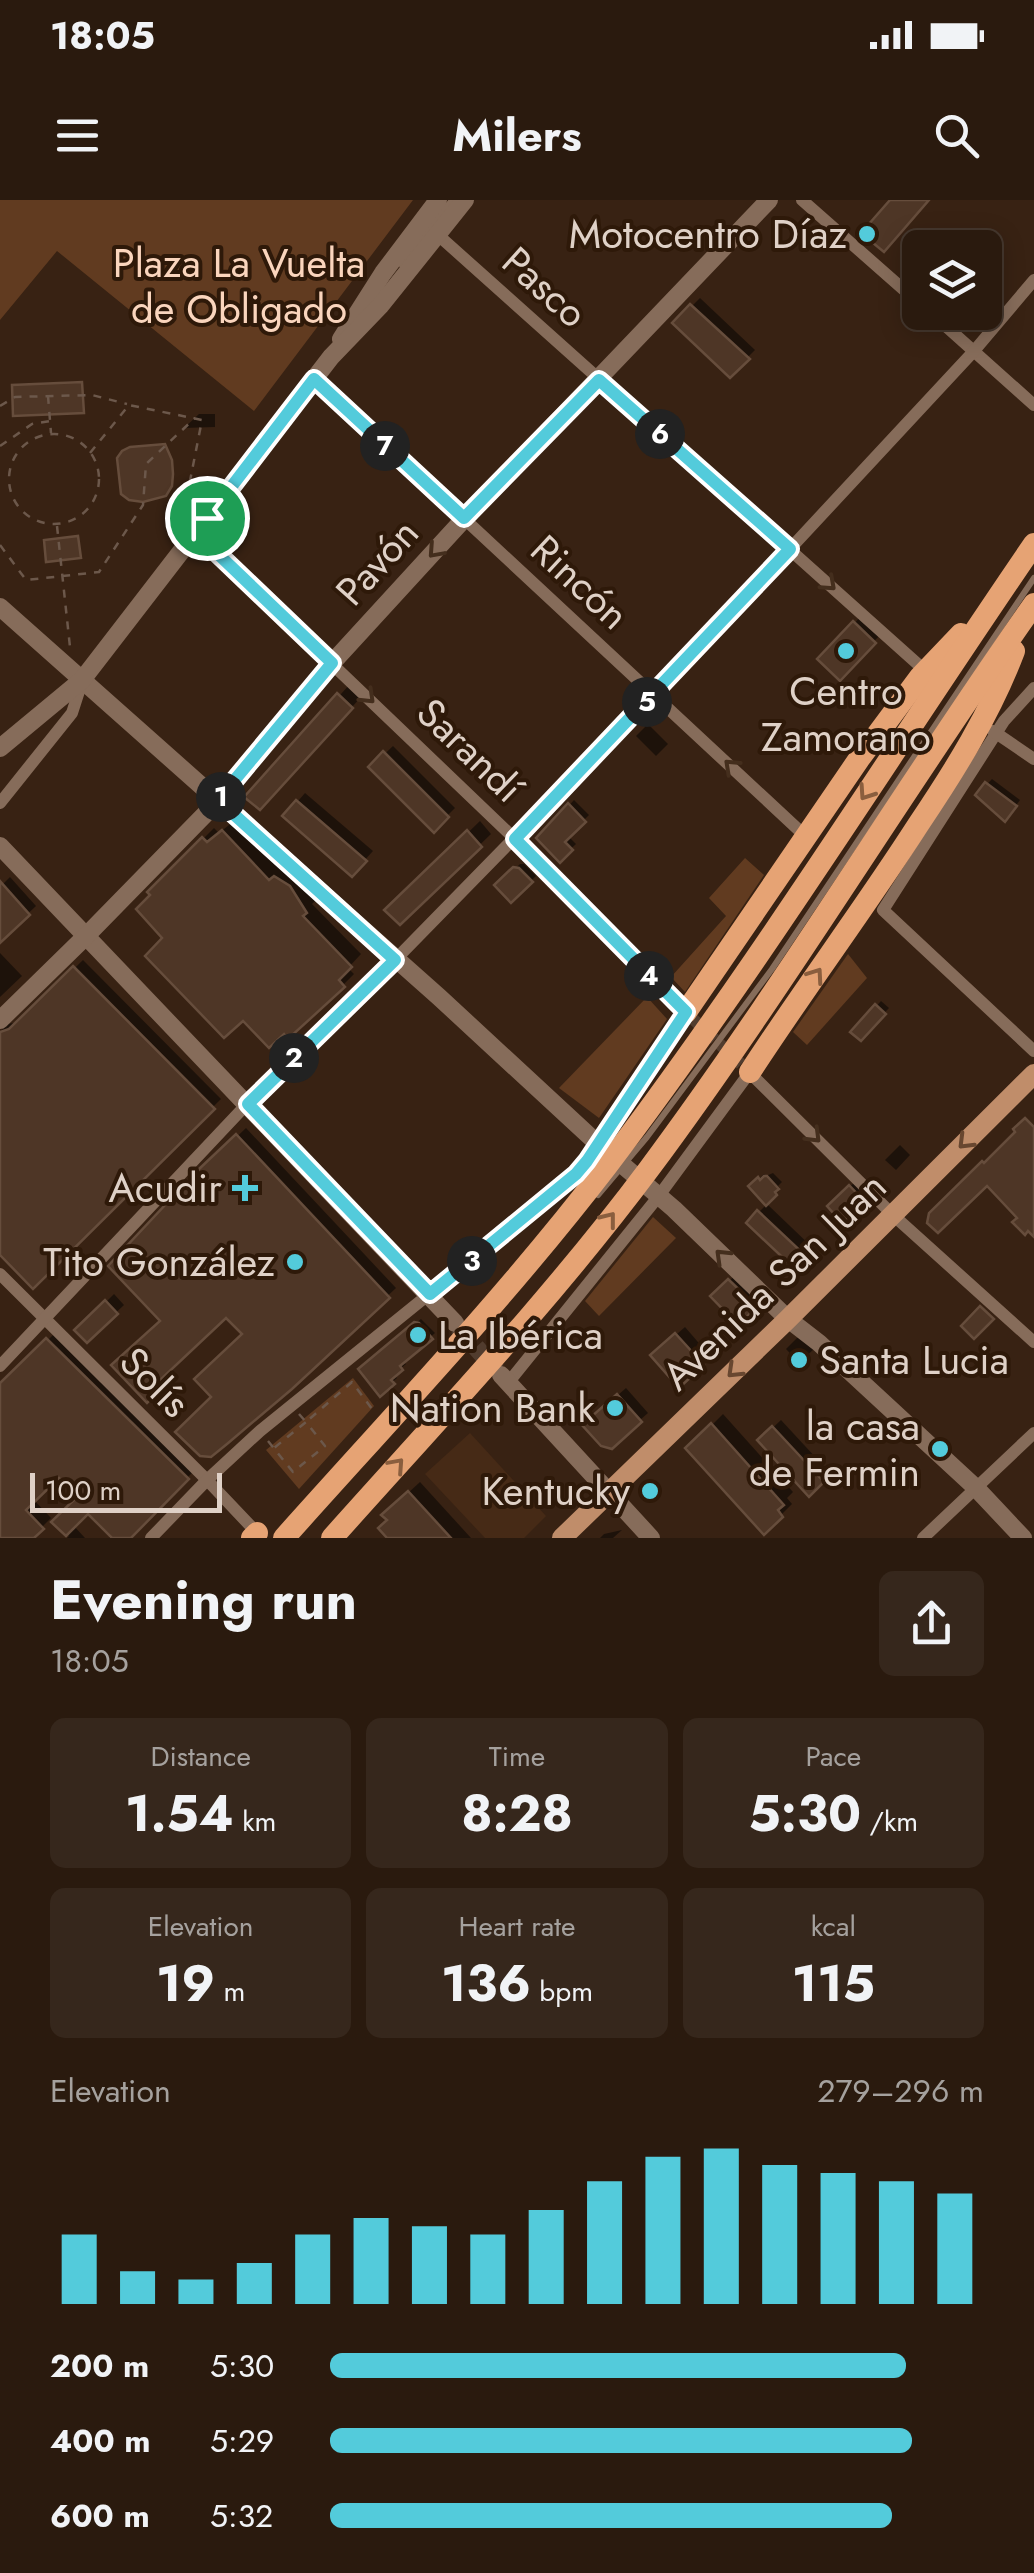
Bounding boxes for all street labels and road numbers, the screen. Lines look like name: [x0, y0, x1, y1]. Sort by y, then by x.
street label: Pasco: [490, 233, 600, 341]
street label: Pavón: [322, 506, 432, 618]
street label: Rincón: [518, 521, 642, 643]
street label: Sarandí: [404, 685, 537, 817]
street label: Avenida San Juan: [649, 1159, 899, 1403]
street label: Solís: [106, 1333, 204, 1431]

